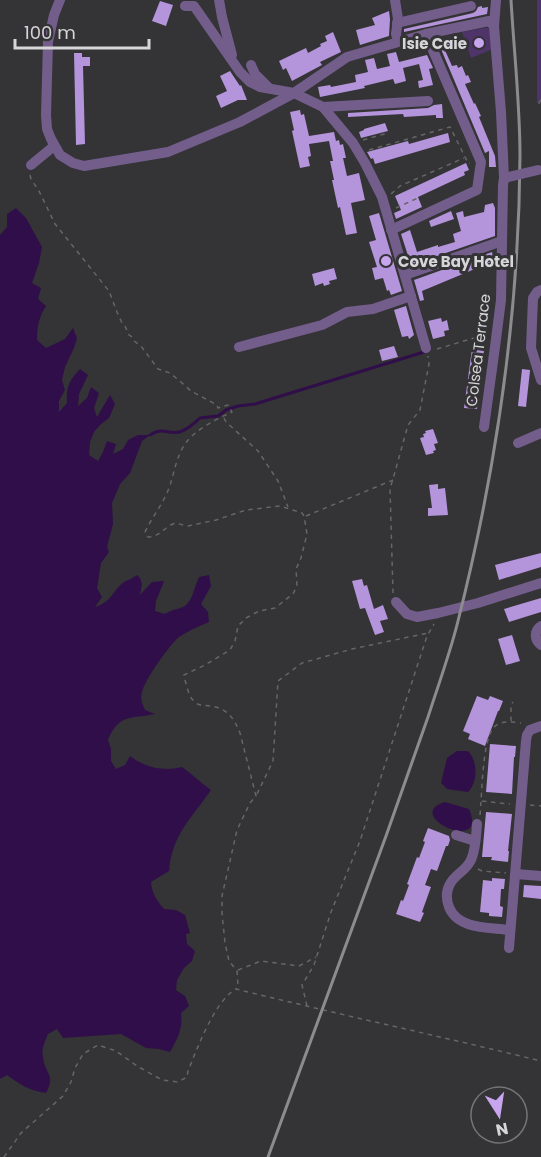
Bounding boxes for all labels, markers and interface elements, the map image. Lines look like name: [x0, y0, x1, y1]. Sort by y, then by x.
scale bar: [15, 12, 148, 50]
text: 100 m: [24, 20, 76, 45]
place label: Isie Caie: [402, 33, 467, 54]
marker: Isie Caie: [472, 36, 486, 50]
place label: Cove Bay Hotel: [398, 251, 514, 272]
marker: Cove Bay Hotel: [379, 254, 393, 268]
street label: Colsea Terrace: [461, 292, 495, 408]
north arrow: [469, 1085, 529, 1145]
text: N: [494, 1117, 510, 1142]

